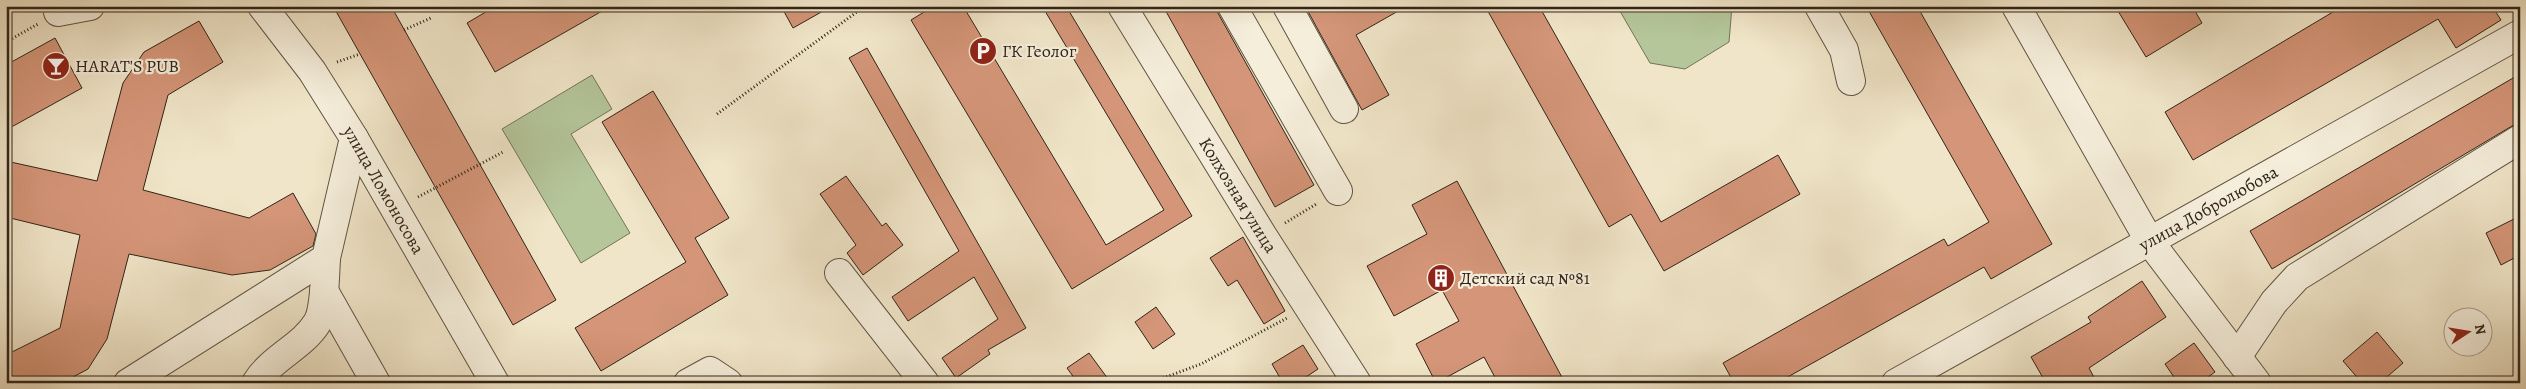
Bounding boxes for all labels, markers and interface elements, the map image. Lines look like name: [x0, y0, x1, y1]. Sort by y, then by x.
parking icon: ГК Геолог: [968, 36, 998, 66]
place label: ГК Геолог: [1002, 39, 1077, 63]
bar icon: HARAT'S PUB: [41, 51, 71, 81]
place label: HARAT'S PUB: [75, 54, 179, 78]
street label: улица Ломоносова: [337, 120, 431, 259]
street label: Колхозная улица: [1193, 133, 1283, 258]
street label: улица Добролюбова: [2134, 159, 2283, 257]
building icon: Детский сад №81: [1426, 263, 1456, 293]
place label: Детский сад №81: [1460, 266, 1590, 290]
north arrow: [2444, 306, 2494, 356]
text: N: [2470, 322, 2491, 336]

